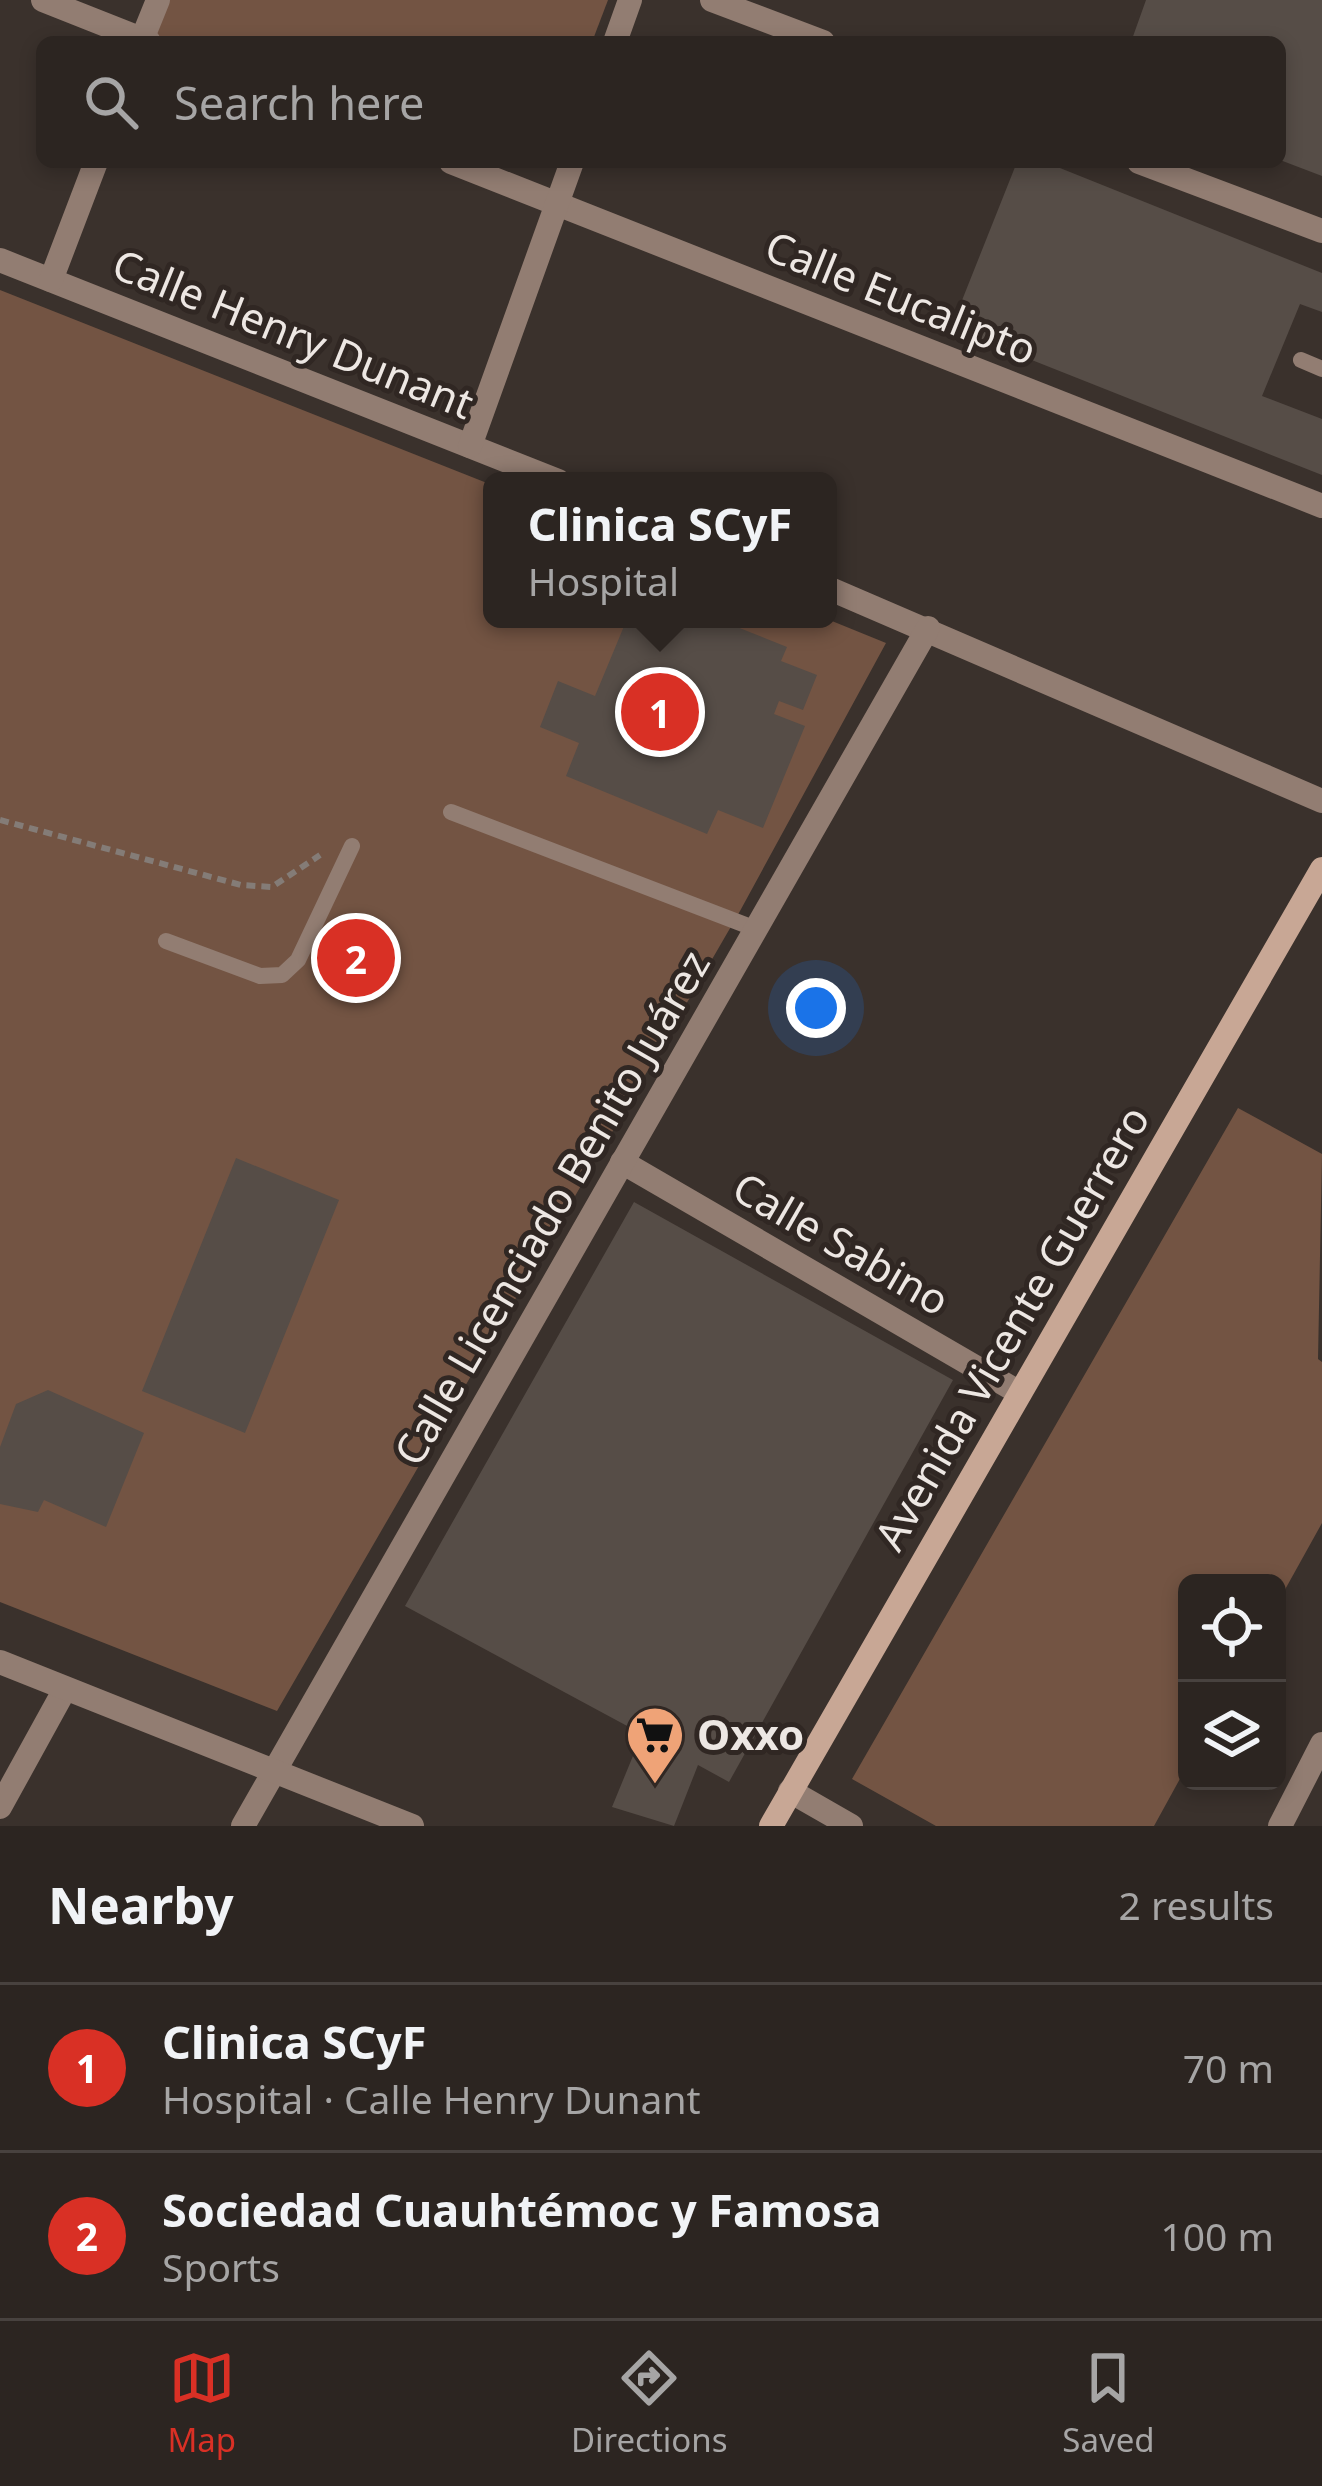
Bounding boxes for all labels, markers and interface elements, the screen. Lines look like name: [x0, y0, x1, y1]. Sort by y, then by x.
search box: [36, 36, 1286, 168]
icon: search: [78, 69, 144, 135]
text: Search here: [174, 72, 424, 133]
street label: Calle Eucalipto: [758, 216, 1046, 377]
street label: Calle Henry Dunant: [105, 234, 482, 431]
popup: [483, 472, 837, 628]
text: Clinica SCyF: [528, 493, 792, 554]
text: Hospital: [528, 554, 679, 607]
pin: 1: [621, 667, 699, 757]
pin: 2: [317, 913, 395, 1003]
street label: Calle Licenciado Benito Juárez: [380, 939, 722, 1475]
your location: [786, 978, 846, 1038]
street label: Avenida Vicente Guerrero: [860, 1095, 1161, 1560]
street label: Calle Sabino: [723, 1158, 960, 1328]
map controls: [1178, 1574, 1286, 1790]
button: locate: [1178, 1574, 1286, 1682]
button: layers: [1178, 1682, 1286, 1790]
supermarket icon: Oxxo: [624, 1704, 686, 1786]
place label: Oxxo: [697, 1705, 804, 1762]
text: Nearby: [48, 1869, 234, 1939]
text: 2 results: [1119, 1878, 1274, 1931]
text: Clinica SCyF: [162, 2011, 426, 2072]
text: 1: [76, 2041, 98, 2094]
text: 70 m: [1183, 2041, 1274, 2094]
text: Hospital · Calle Henry Dunant: [162, 2072, 701, 2125]
text: Sociedad Cuauhtémoc y Famosa: [162, 2179, 882, 2240]
text: 2: [76, 2209, 98, 2262]
text: 100 m: [1160, 2209, 1274, 2262]
text: Sports: [162, 2240, 280, 2293]
tab: Map: [167, 2345, 236, 2462]
tab: Directions: [571, 2345, 728, 2462]
tab: Saved: [1062, 2345, 1155, 2462]

